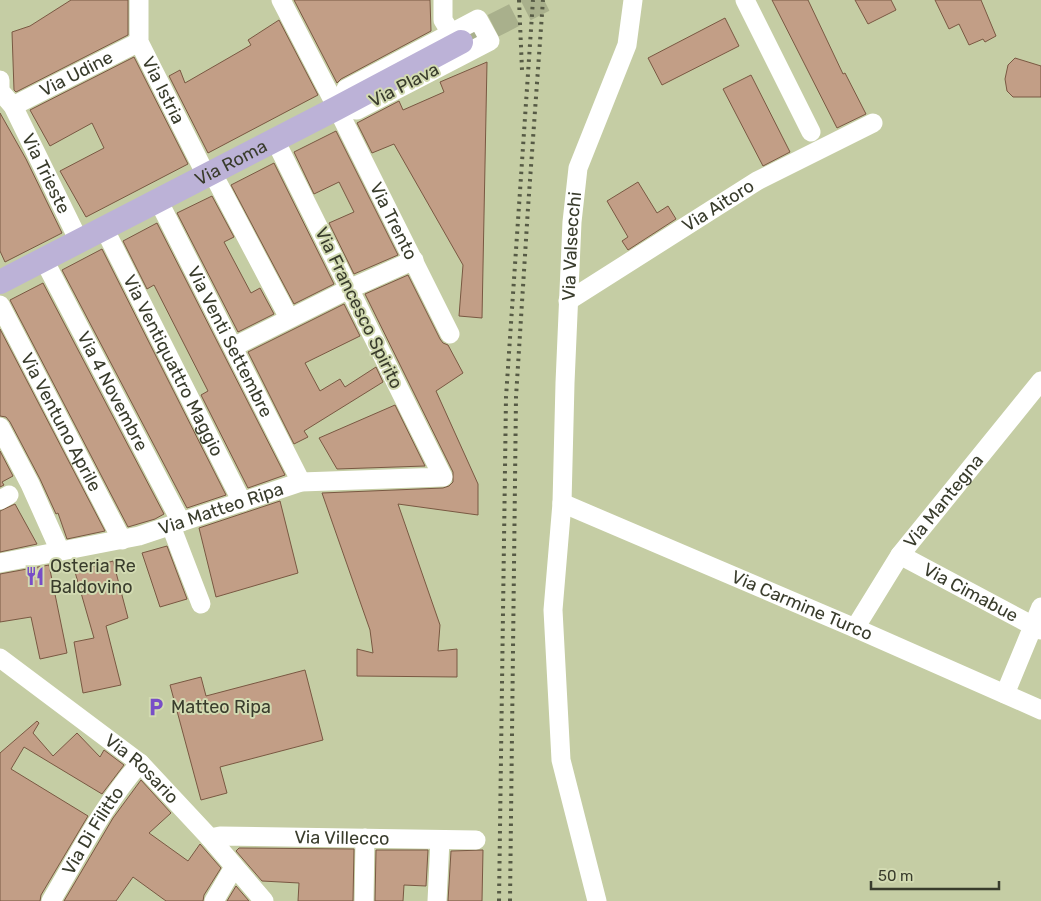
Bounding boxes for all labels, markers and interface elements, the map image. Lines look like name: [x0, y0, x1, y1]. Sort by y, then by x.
street label: Via Udine: [36, 46, 117, 102]
street label: Via Istria: [137, 53, 189, 128]
street label: Via Plava: [365, 58, 443, 112]
street label: Via Trieste: [17, 130, 75, 217]
street label: Via Roma: [191, 135, 271, 190]
street label: Via Aitoro: [678, 175, 758, 237]
street label: Via Trento: [365, 179, 422, 263]
street label: Via Valsecchi: [558, 191, 586, 301]
street label: Via Francesco Spirito: [310, 224, 408, 392]
street label: Via Venti Settembre: [182, 263, 277, 421]
street label: Via Ventiquattro Maggio: [118, 271, 228, 460]
street label: Via 4 Novembre: [72, 328, 153, 455]
street label: Via Ventuno Aprile: [16, 349, 106, 495]
street label: Via Mantegna: [899, 450, 988, 552]
street label: Via Matteo Ripa: [156, 478, 286, 540]
place label: Osteria Re Baldovino: [50, 555, 136, 598]
street label: Via Cimabue: [919, 558, 1022, 627]
restaurant icon: Osteria Re Baldovino: [24, 565, 46, 587]
street label: Via Carmine Turco: [728, 566, 876, 645]
parking icon: Matteo Ripa: [145, 696, 167, 718]
place label: Matteo Ripa: [171, 696, 271, 718]
street label: Via Rosario: [100, 729, 183, 808]
street label: Via Di Filitto: [58, 782, 129, 879]
street label: Via Villecco: [294, 826, 390, 850]
scale bar: [871, 858, 998, 890]
text: 50 m: [878, 867, 913, 885]

